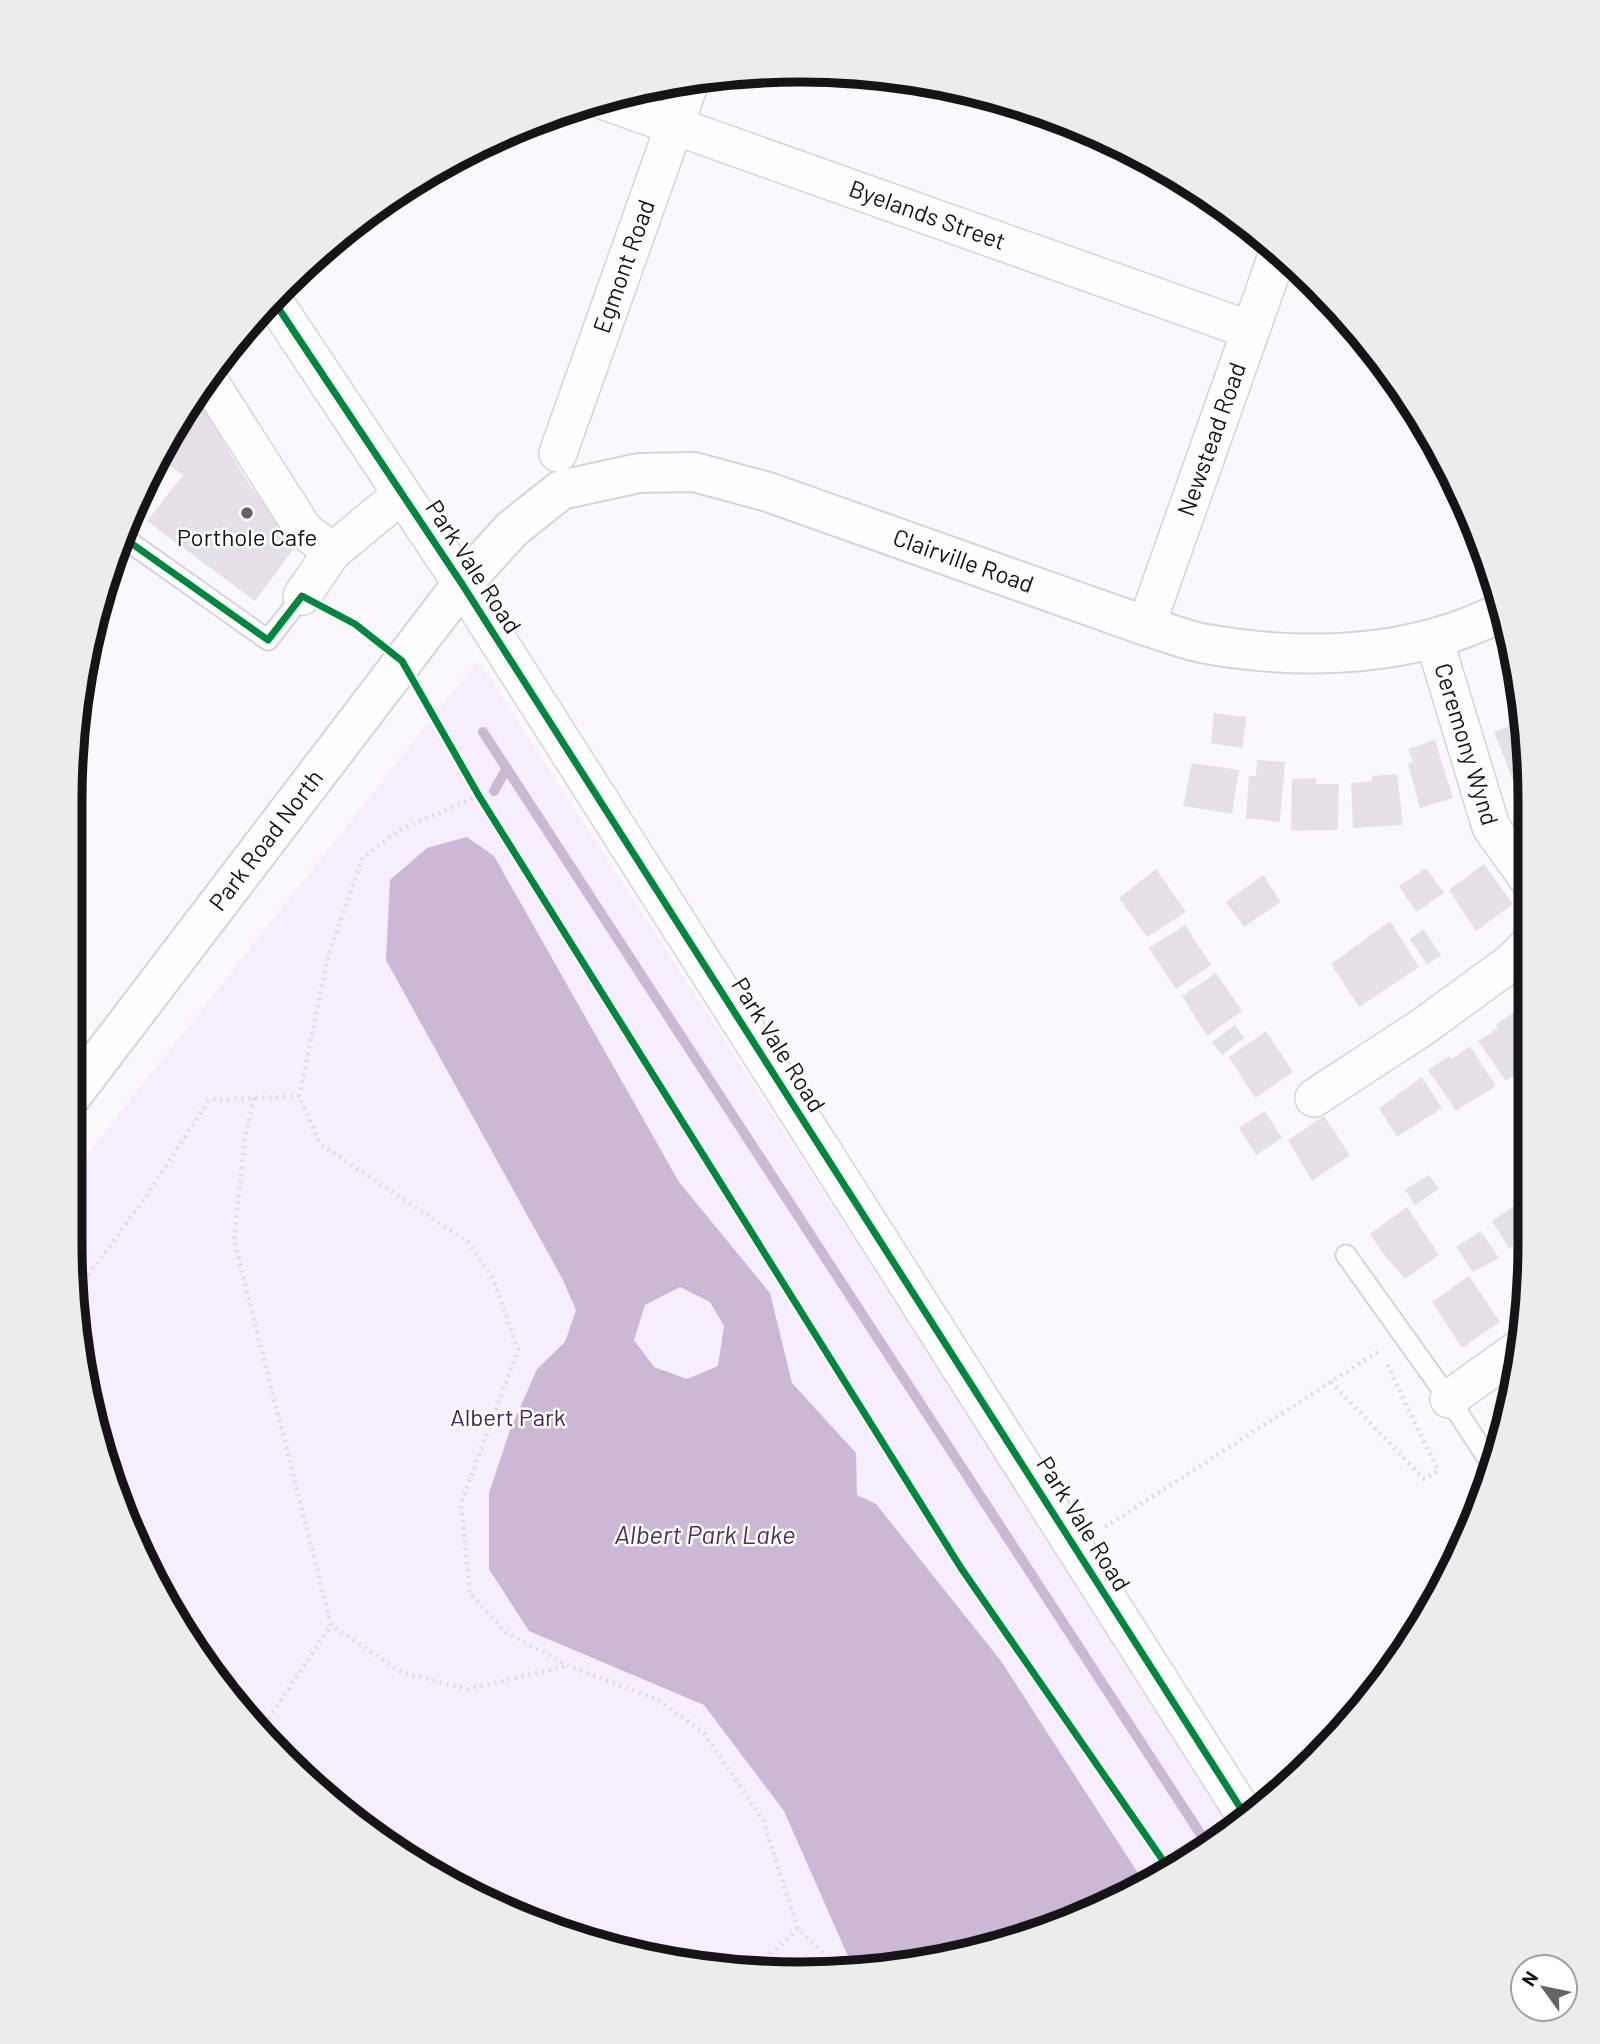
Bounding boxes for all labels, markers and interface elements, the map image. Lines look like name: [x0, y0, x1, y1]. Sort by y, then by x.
street label: Byelands Street: [846, 173, 1010, 255]
street label: Egmont Road: [586, 195, 660, 337]
street label: Newstead Road: [1170, 358, 1251, 520]
street label: Park Vale Road: [420, 494, 528, 638]
marker: Porthole Cafe: [239, 505, 255, 521]
place label: Porthole Cafe: [177, 522, 317, 551]
street label: Clairville Road: [890, 522, 1038, 598]
street label: Ceremony Wynd: [1429, 659, 1506, 828]
street label: Park Road North: [202, 763, 328, 916]
street label: Park Vale Road: [726, 971, 832, 1117]
park label: Albert Park: [450, 1402, 566, 1431]
street label: Park Vale Road: [1031, 1450, 1137, 1596]
water label: Albert Park Lake: [615, 1518, 795, 1549]
north arrow: [1509, 1953, 1579, 2023]
text: N: [1516, 1967, 1542, 1990]

